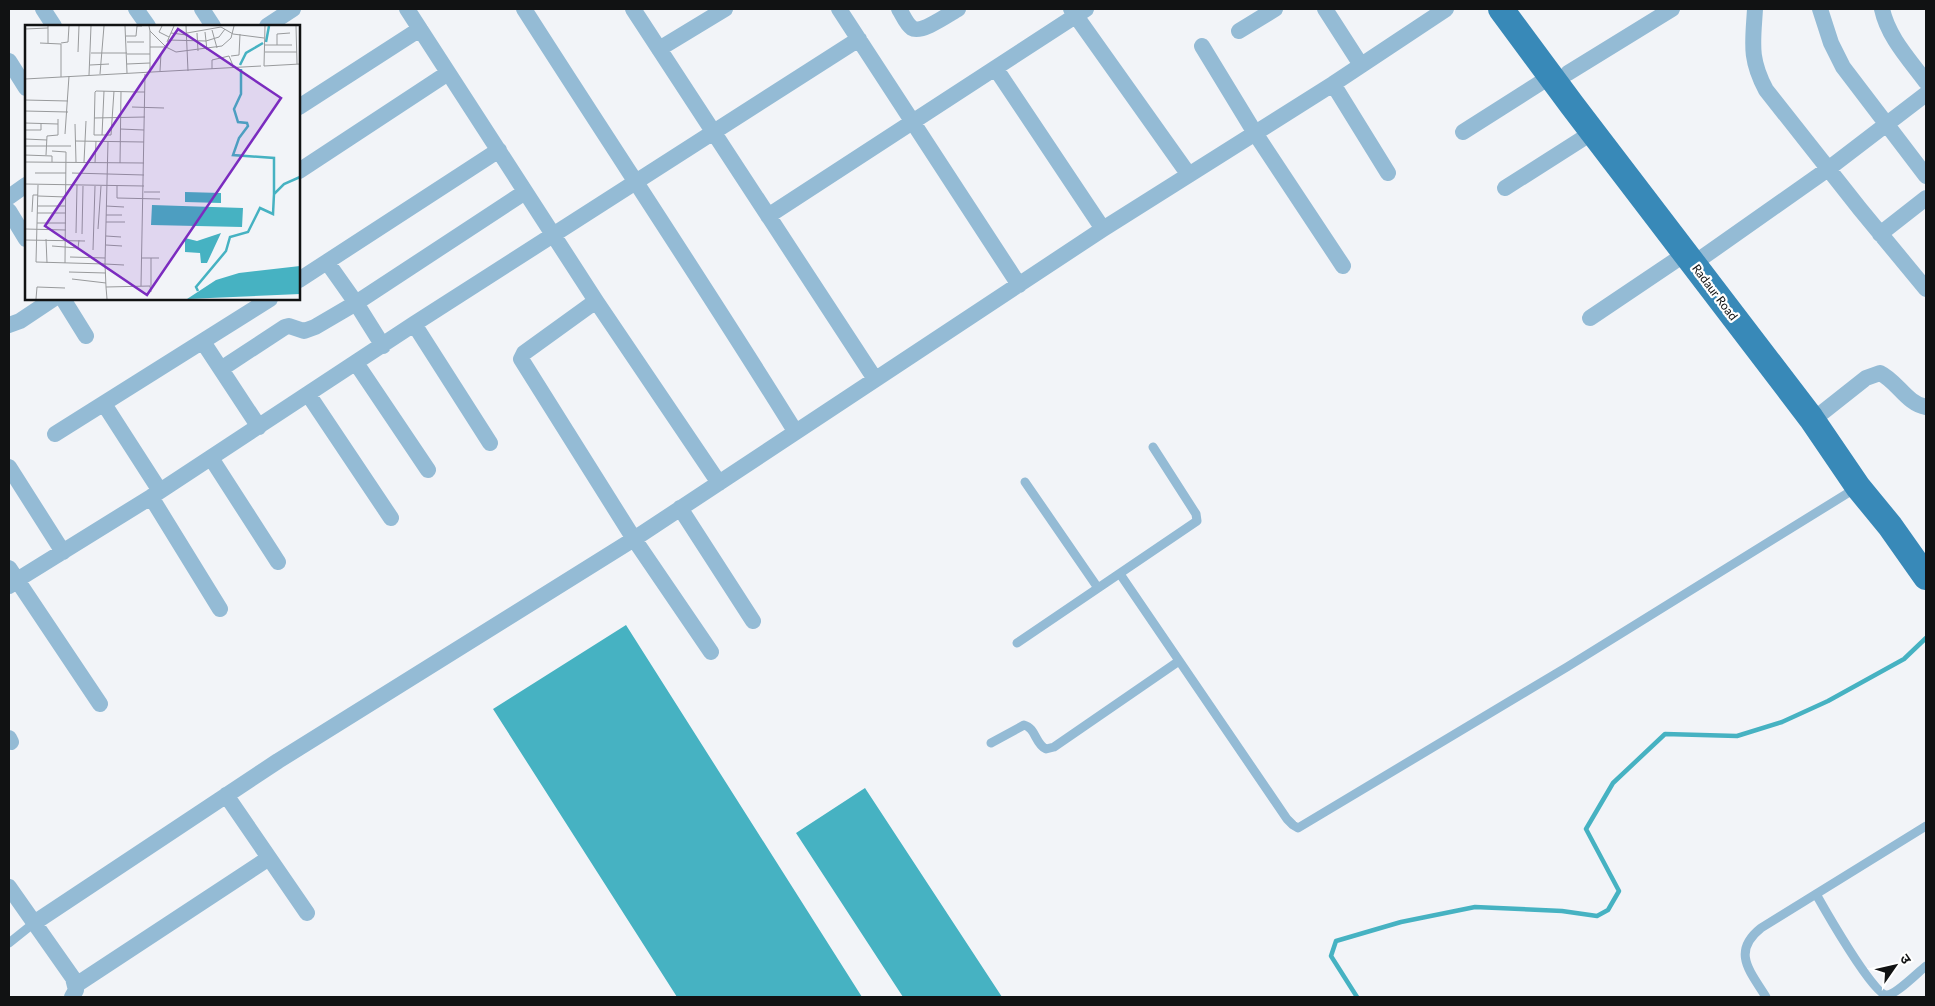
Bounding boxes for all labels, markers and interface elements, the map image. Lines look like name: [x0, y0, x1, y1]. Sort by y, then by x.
inset map: [25, 25, 300, 300]
street label: Radaur Road: [1689, 261, 1741, 323]
north arrow: [1870, 941, 1920, 991]
text: उ: [1897, 950, 1916, 967]

